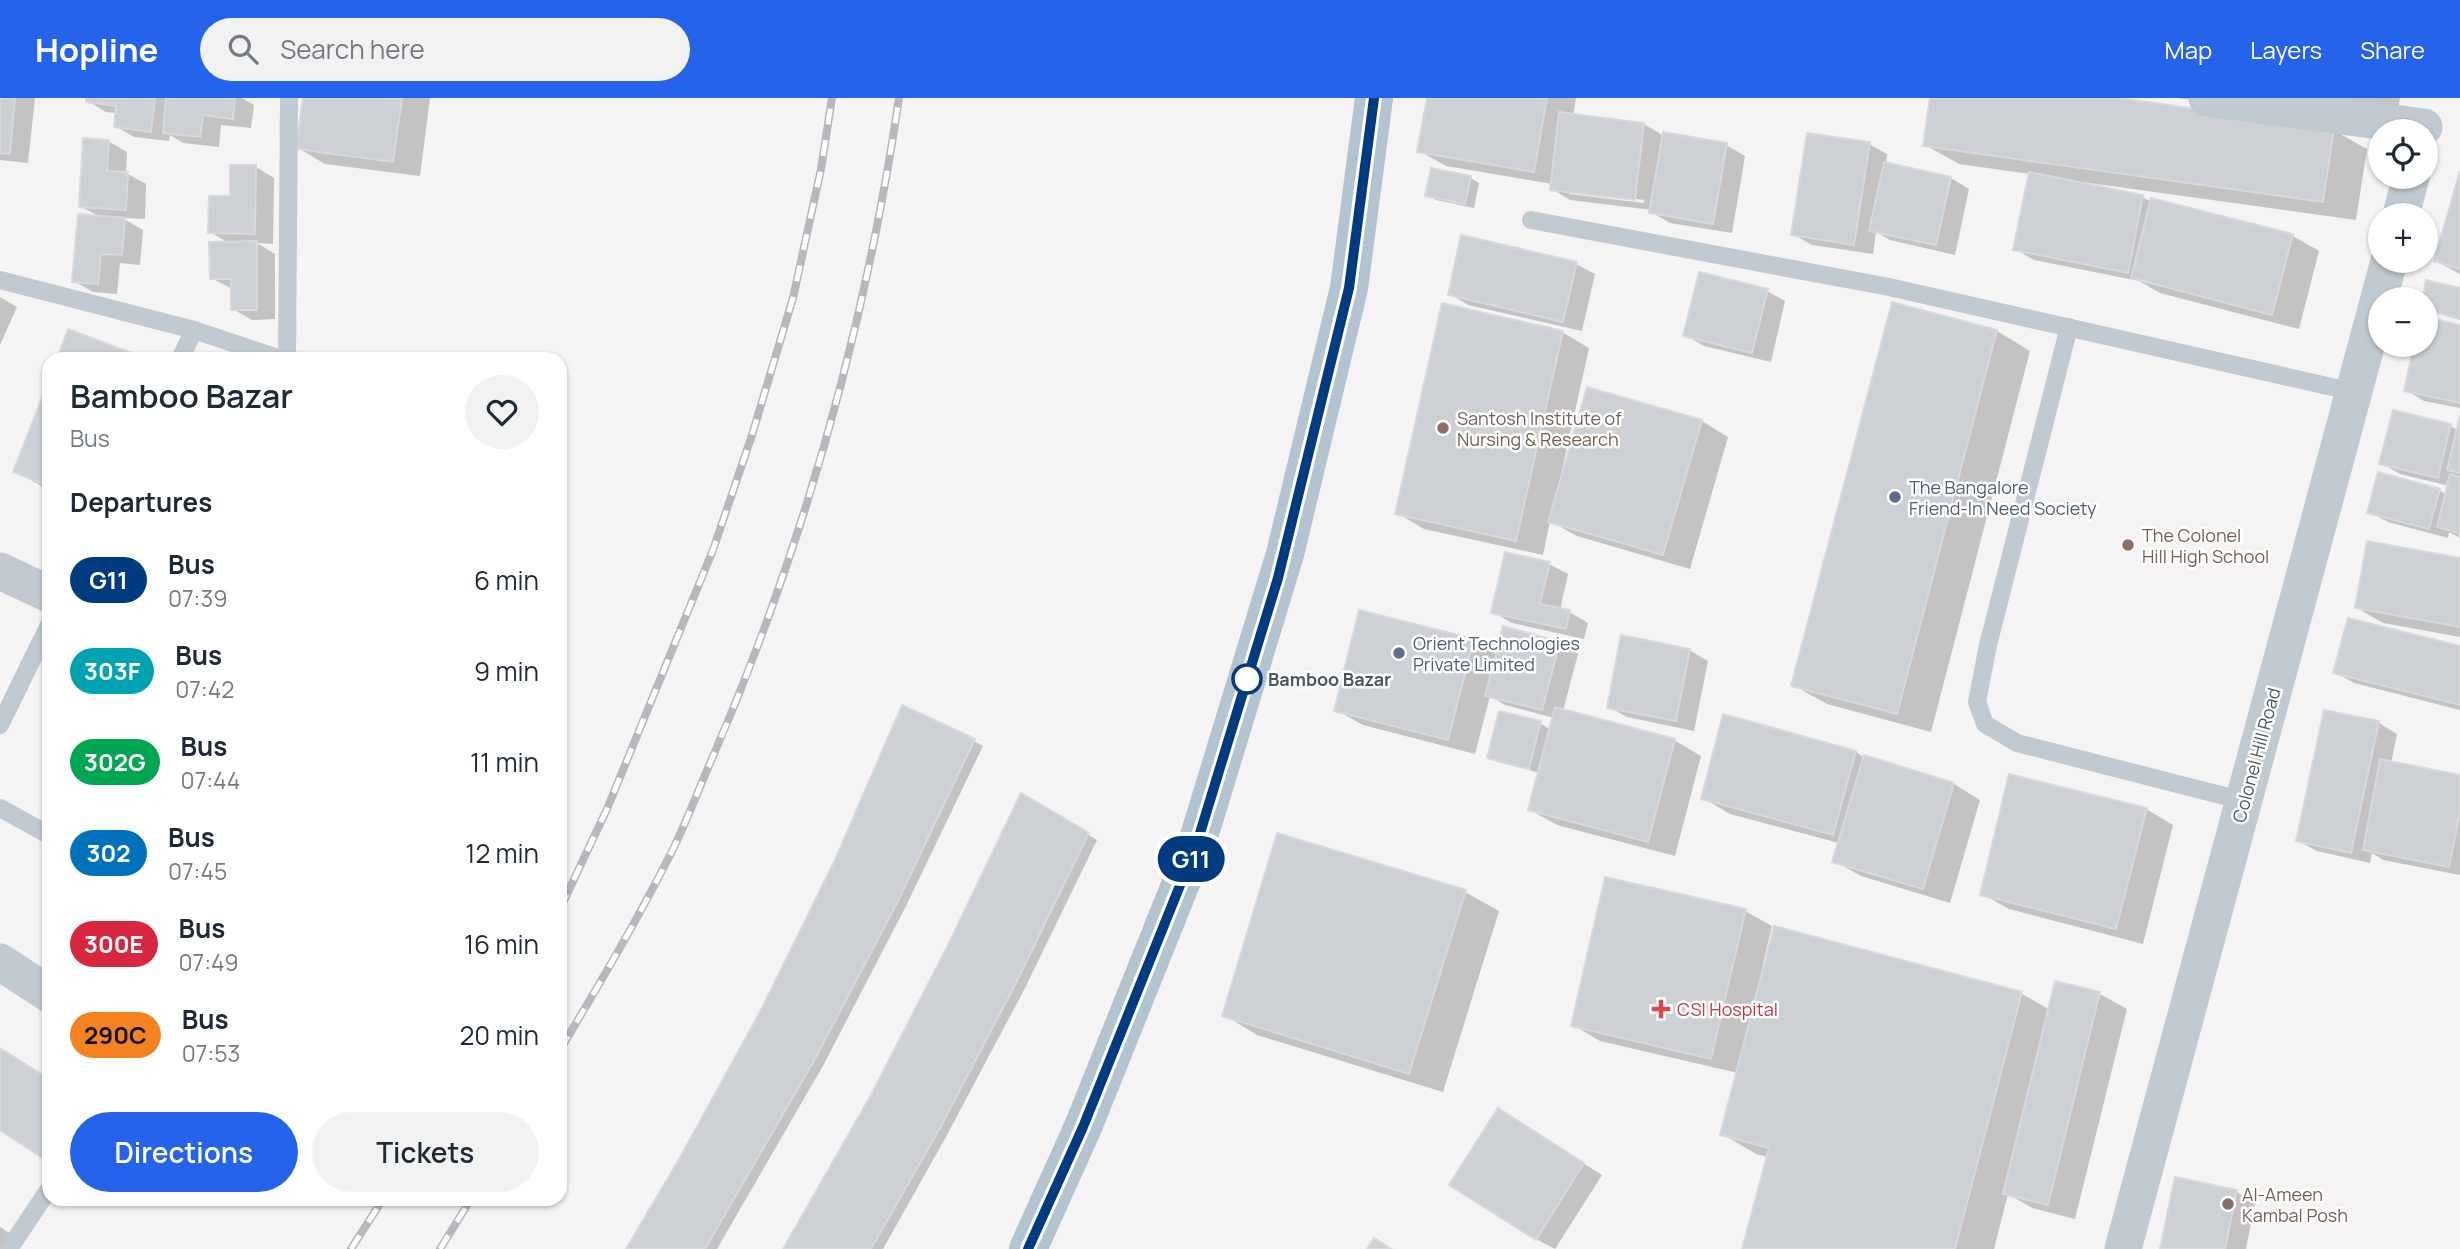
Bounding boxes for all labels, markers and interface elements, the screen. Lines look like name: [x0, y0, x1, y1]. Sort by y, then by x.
search box: [200, 18, 690, 81]
text: Hopline: [35, 27, 158, 72]
icon: search: [224, 30, 262, 68]
text: Search here: [280, 31, 425, 67]
text: Map: [2165, 33, 2212, 66]
text: Layers: [2250, 33, 2322, 66]
text: Share: [2360, 33, 2425, 66]
map controls: [2368, 119, 2438, 357]
button: locate: [2368, 119, 2438, 189]
button: +: [2368, 203, 2438, 273]
button: −: [2368, 287, 2438, 357]
text: Bamboo Bazar: [70, 373, 293, 418]
button: heart: [465, 375, 539, 449]
place label: Santosh Institute of Nursing & Research: [1457, 406, 1622, 451]
marker: Santosh Institute of Nursing & Research: [1435, 420, 1451, 436]
text: Bus: [70, 422, 110, 454]
place label: The Bangalore Friend-In Need Society: [1909, 475, 2097, 520]
text: Departures: [70, 484, 212, 520]
marker: The Bangalore Friend-In Need Society: [1887, 489, 1903, 505]
place label: The Colonel Hill High School: [2142, 523, 2269, 568]
marker: The Colonel Hill High School: [2120, 537, 2136, 553]
text: Bus: [168, 546, 215, 582]
text: 6 min: [474, 562, 539, 598]
text: G11: [89, 563, 128, 596]
text: 07:39: [168, 582, 227, 614]
place label: Orient Technologies Private Limited: [1413, 631, 1580, 676]
text: Bus: [175, 637, 222, 673]
marker: Orient Technologies Private Limited: [1391, 645, 1407, 661]
text: 9 min: [474, 653, 539, 689]
text: 303F: [84, 654, 140, 687]
marker: Bamboo Bazar: [1232, 664, 1262, 694]
place label: Bamboo Bazar: [1268, 667, 1391, 691]
text: 07:42: [175, 673, 234, 705]
street label: Colonel Hill Road: [2226, 685, 2286, 825]
text: Bus: [181, 728, 227, 764]
text: 11 min: [470, 744, 539, 780]
text: 302G: [84, 745, 146, 778]
text: 07:44: [181, 764, 240, 796]
text: Bus: [168, 819, 215, 855]
text: 12 min: [465, 835, 539, 871]
text: 302: [86, 836, 131, 869]
line badge: G11: [1151, 836, 1231, 882]
text: G11: [1172, 842, 1210, 875]
text: 07:45: [168, 855, 227, 887]
text: Bus: [179, 910, 225, 946]
text: 16 min: [464, 926, 539, 962]
text: 300E: [84, 927, 144, 960]
text: 07:49: [179, 946, 239, 978]
place label: CSI Hospital: [1677, 997, 1778, 1021]
marker: CSI Hospital: [1651, 999, 1671, 1019]
text: Bus: [182, 1001, 228, 1037]
text: 20 min: [460, 1017, 539, 1053]
text: 290C: [84, 1018, 147, 1051]
text: 07:53: [182, 1037, 240, 1069]
button: Directions: [70, 1112, 298, 1192]
button: Tickets: [312, 1112, 539, 1192]
place label: Al-Ameen Kambal Posh: [2242, 1182, 2348, 1227]
marker: Al-Ameen Kambal Posh: [2220, 1196, 2236, 1212]

